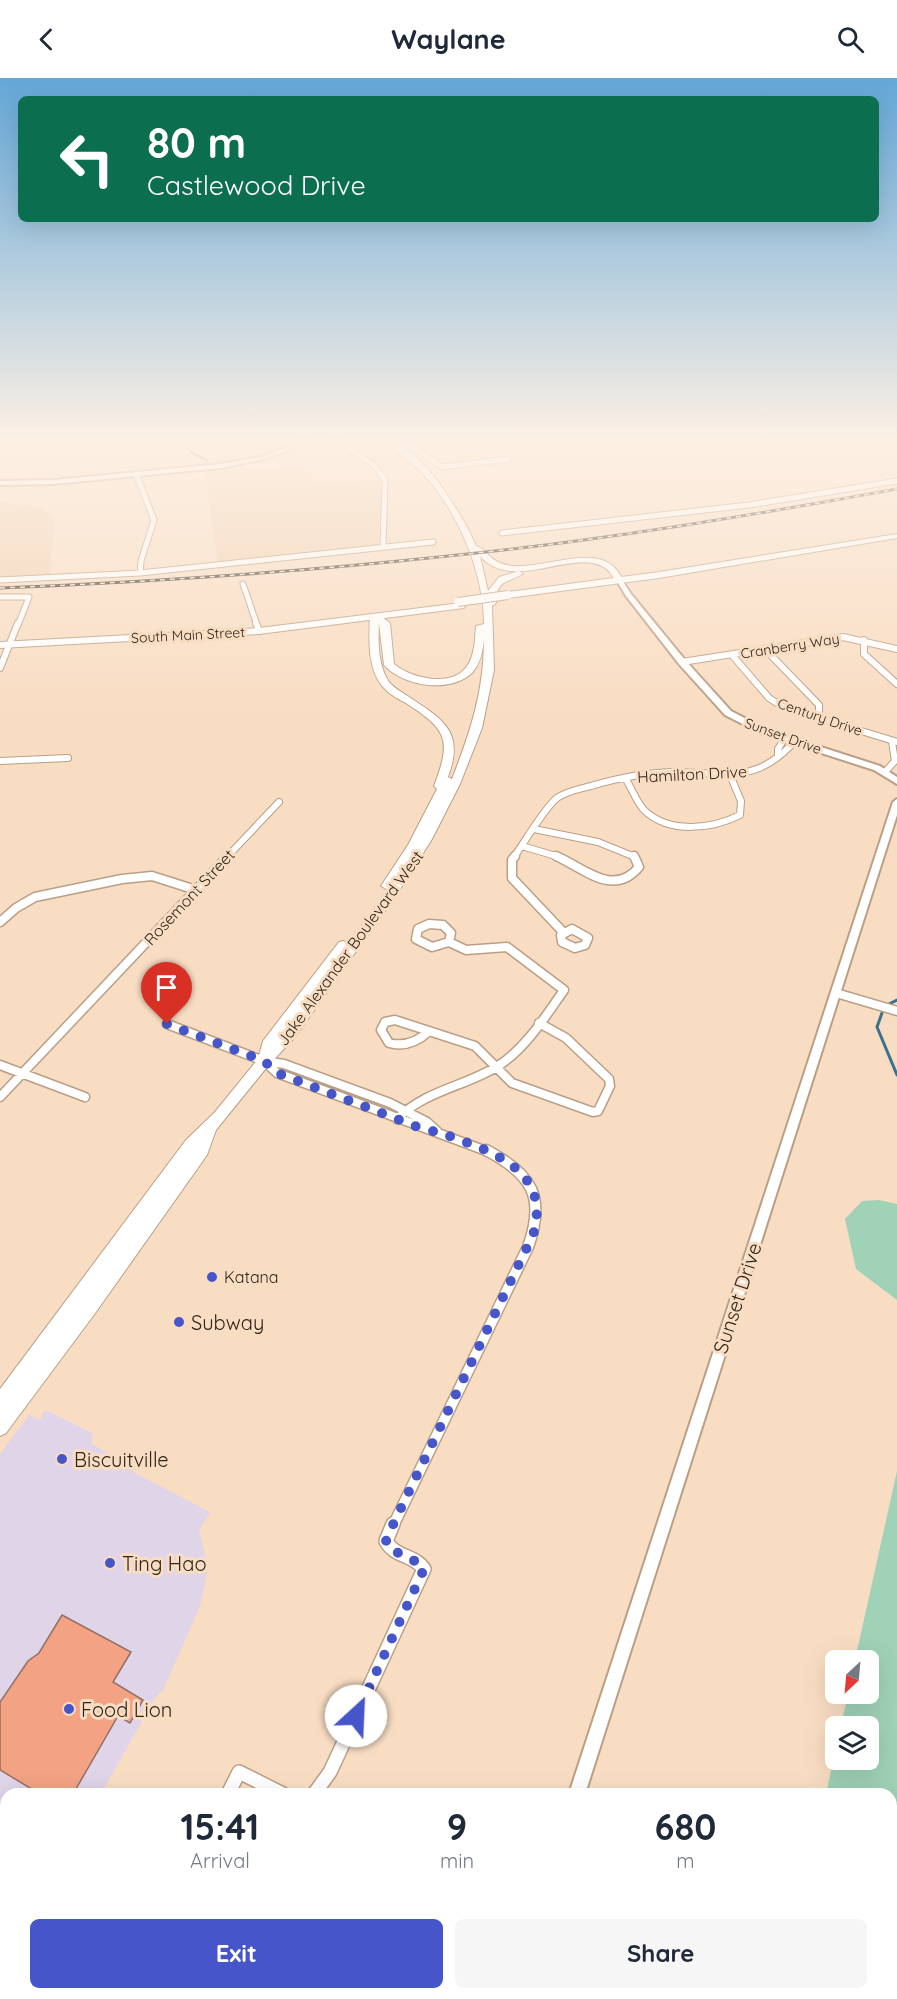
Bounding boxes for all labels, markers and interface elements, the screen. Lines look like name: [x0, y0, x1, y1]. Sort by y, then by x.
text: Waylane: [391, 22, 506, 56]
icon: back: [30, 23, 63, 56]
icon: search: [834, 23, 867, 56]
text: 80 m: [147, 116, 246, 169]
icon: left: [48, 120, 126, 198]
text: Castlewood Drive: [147, 168, 366, 202]
street label: South Main Street: [131, 623, 246, 647]
street label: Cranberry Way: [739, 629, 841, 663]
street label: Century Drive: [775, 694, 865, 740]
street label: Sunset Drive: [742, 714, 824, 758]
street label: Hamilton Drive: [637, 761, 747, 787]
street label: Rosemont Street: [139, 845, 239, 949]
street label: Jake Alexander Boulevard West: [273, 847, 427, 1049]
pin: [141, 962, 192, 1024]
icon: arrive: [150, 971, 183, 1004]
street label: Sunset Drive: [707, 1239, 767, 1357]
place label: Katana: [224, 1267, 279, 1287]
marker: Katana: [205, 1270, 219, 1284]
place label: Subway: [191, 1310, 264, 1335]
marker: Subway: [172, 1315, 186, 1329]
place label: Biscuitville: [74, 1447, 169, 1472]
marker: Biscuitville: [55, 1452, 69, 1466]
place label: Ting Hao: [122, 1551, 206, 1576]
marker: Ting Hao: [103, 1556, 117, 1570]
north arrow: [825, 1650, 879, 1704]
map controls: [825, 1650, 879, 1770]
position arrow: [324, 1684, 388, 1748]
place label: Food Lion: [81, 1697, 172, 1722]
marker: Food Lion: [62, 1702, 76, 1716]
button: layers: [825, 1716, 879, 1770]
text: 15:41: [181, 1804, 259, 1849]
text: 9: [447, 1804, 467, 1849]
text: 680: [655, 1804, 716, 1849]
text: Arrival: [190, 1848, 250, 1873]
text: min: [440, 1848, 474, 1873]
text: m: [676, 1848, 695, 1873]
button: Exit: [30, 1919, 443, 1988]
button: Share: [455, 1919, 867, 1988]

